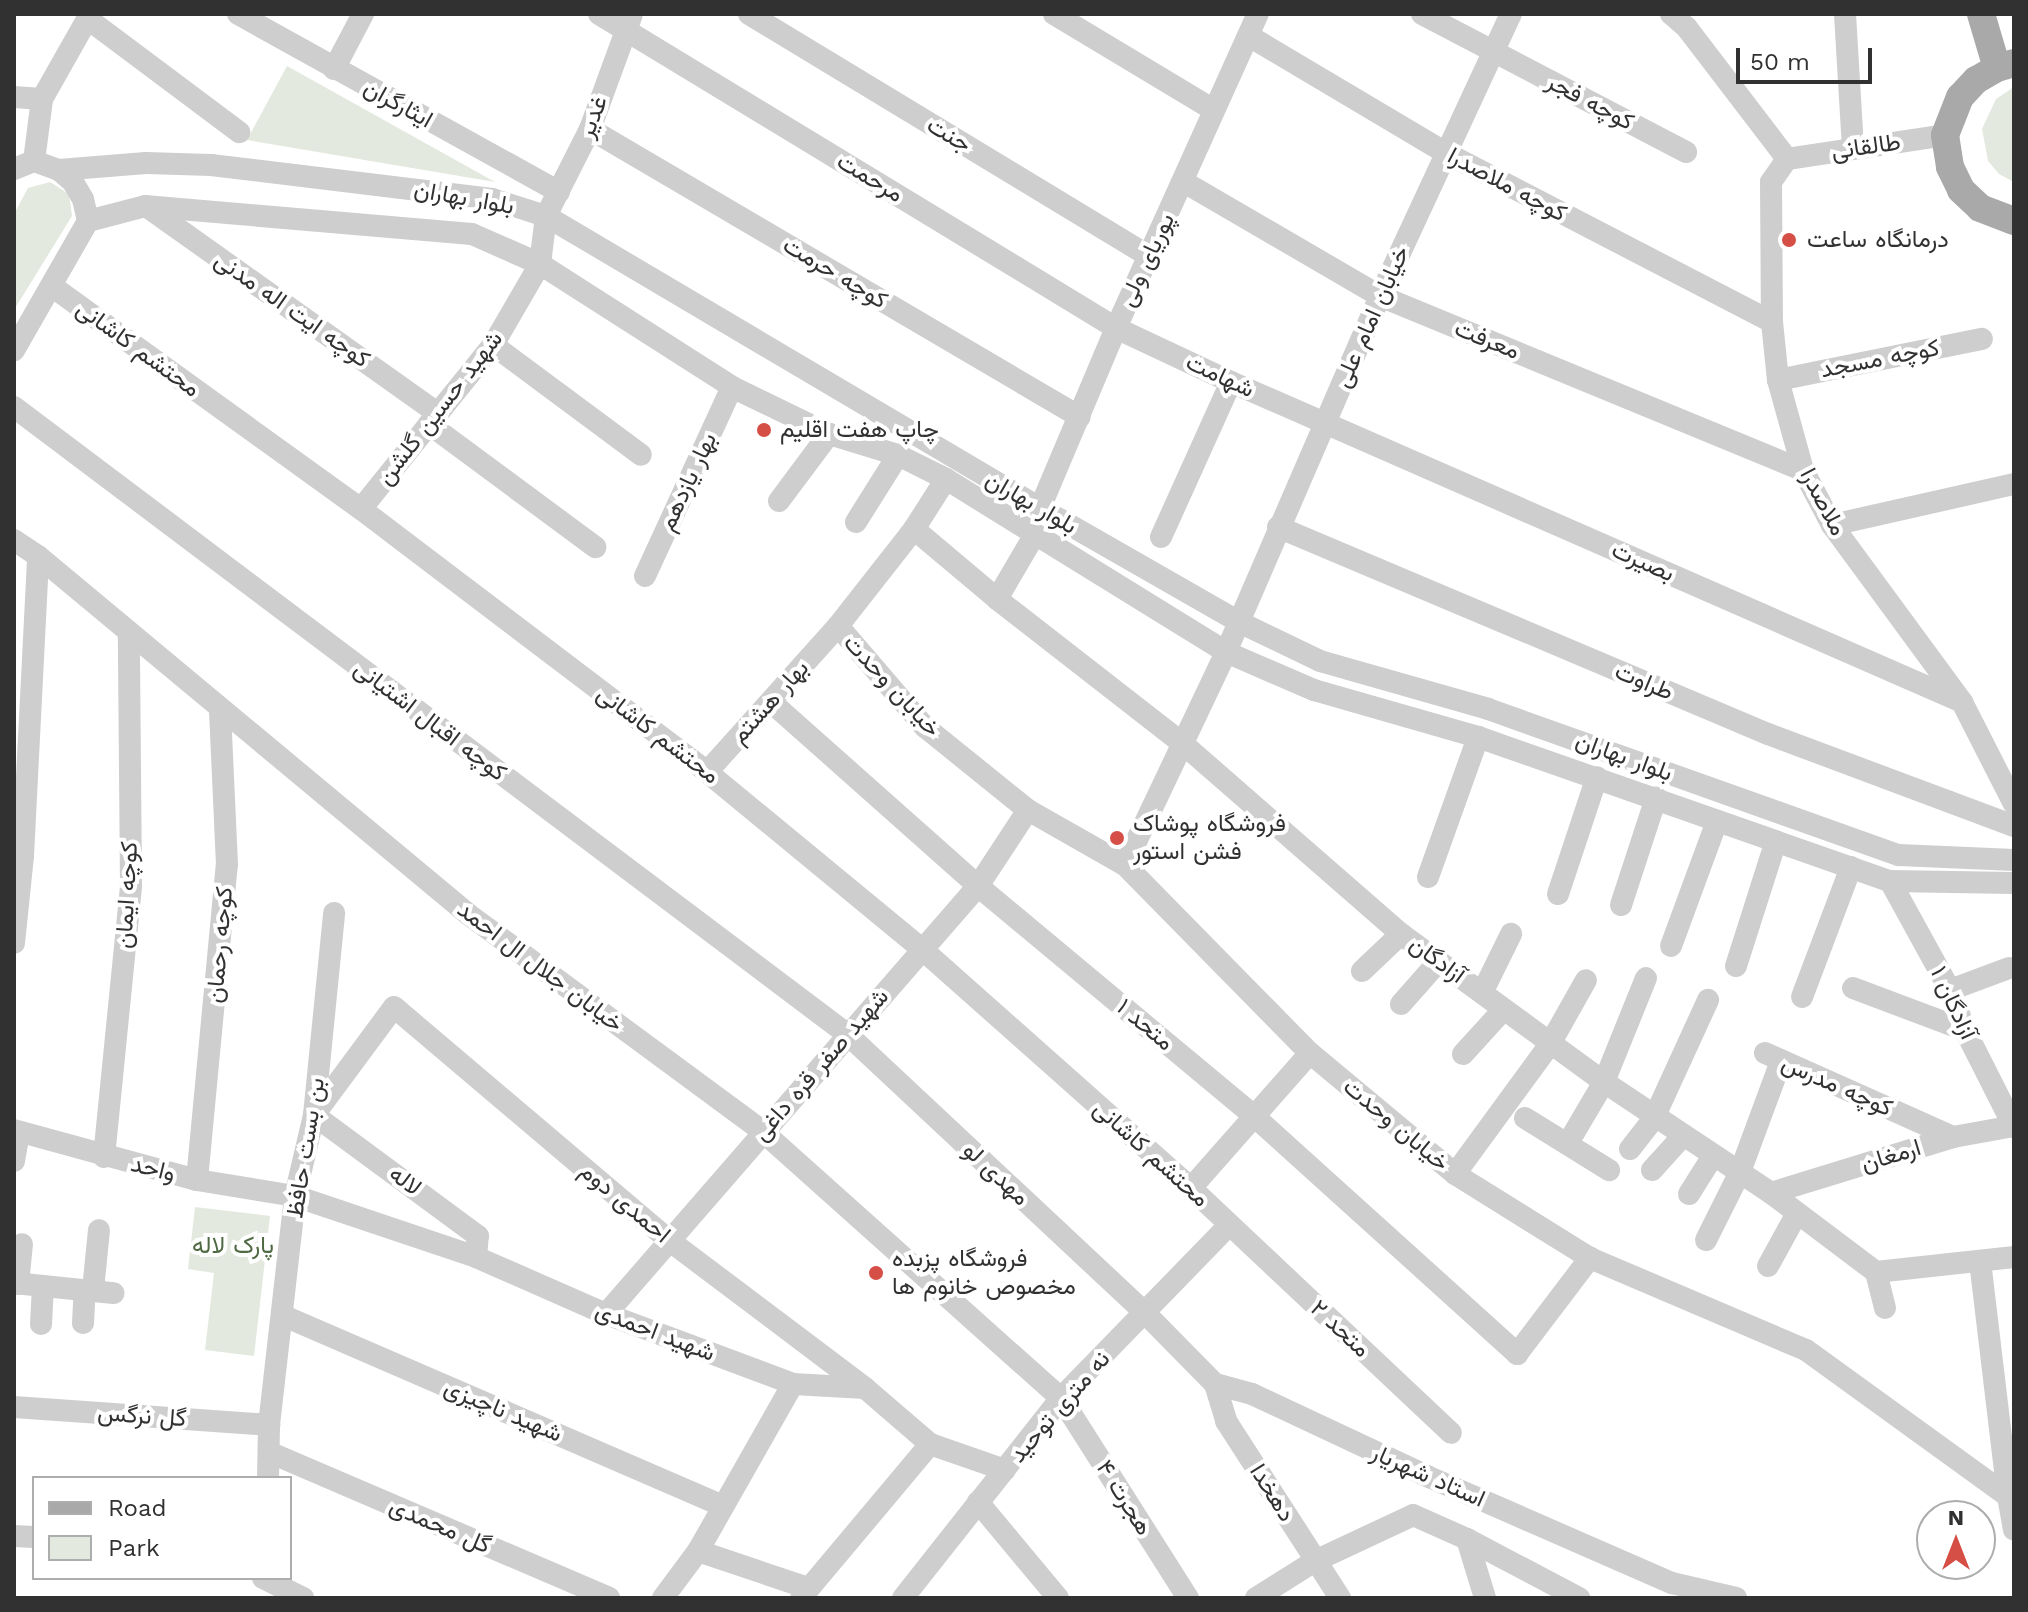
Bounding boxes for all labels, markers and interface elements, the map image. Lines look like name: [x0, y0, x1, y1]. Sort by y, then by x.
scale bar: [1740, 32, 1876, 82]
text: 50 m: [1750, 48, 1810, 76]
street label: کوچه فجر: [1541, 67, 1639, 137]
street label: ایثارگران: [358, 73, 438, 135]
street label: غدیر: [572, 92, 614, 142]
street label: جنت: [922, 111, 976, 159]
street label: طالقانی: [1830, 128, 1902, 166]
street label: کوچه ملاصدرا: [1443, 142, 1571, 228]
street label: مرحمت: [832, 147, 908, 209]
street label: بلوار بهاران: [412, 175, 516, 221]
street label: پوریای ولی: [1113, 209, 1181, 311]
place label: درمانگاه ساعت: [1807, 226, 1949, 254]
marker: درمانگاه ساعت: [1778, 229, 1800, 251]
street label: کوچه حرمت: [778, 231, 892, 315]
street label: خیابان امام علی: [1328, 242, 1416, 392]
street label: کوچه ایت اله مدنی: [209, 246, 375, 374]
street label: محتشم کاشانی: [70, 294, 206, 404]
street label: معرفت: [1450, 314, 1524, 366]
street label: شهید حسین گلشن: [371, 325, 509, 491]
street label: کوچه مسجد: [1818, 333, 1942, 385]
street label: شهامت: [1181, 348, 1259, 404]
place label: چاپ هفت اقلیم: [780, 416, 939, 444]
marker: چاپ هفت اقلیم: [755, 421, 773, 439]
street label: بهار یازدهم: [653, 428, 723, 536]
street label: ملاصدرا: [1793, 463, 1853, 541]
street label: بلوار بهاران: [980, 465, 1082, 541]
street label: بصیرت: [1607, 535, 1679, 589]
street label: خیابان وحدت: [837, 629, 947, 743]
street label: کوچه اقبال اشتیانی: [348, 654, 512, 788]
street label: بهار هشتم: [725, 654, 815, 750]
street label: طراوت: [1611, 657, 1677, 707]
street label: محتشم کاشانی: [591, 680, 725, 790]
street label: بلوار بهاران: [1572, 726, 1676, 788]
place label: فروشگاه پوشاک فشن استور: [1133, 810, 1286, 866]
marker: فروشگاه پوشاک فشن استور: [1108, 829, 1126, 847]
street label: کوچه ایمان: [110, 841, 144, 949]
street label: کوچه رحمان: [201, 886, 239, 1004]
street label: خیابان جلال ال احمد: [451, 895, 629, 1039]
street label: آزادگان: [1403, 930, 1471, 990]
street label: آزادگان ۱: [1924, 962, 1982, 1044]
street label: شهید صفر قره داغی: [747, 983, 895, 1147]
street label: متحد ۱: [1111, 993, 1179, 1057]
street label: کوچه مدرس: [1777, 1049, 1897, 1123]
street label: خیابان وحدت: [1337, 1072, 1455, 1178]
street label: بن بست حافظ: [281, 1076, 331, 1220]
street label: محتشم کاشانی: [1087, 1094, 1215, 1214]
street label: ارمغان: [1858, 1133, 1924, 1179]
street label: مهدی لو: [957, 1136, 1035, 1212]
street label: واحد: [128, 1150, 178, 1188]
street label: احمدی دوم: [574, 1157, 676, 1249]
street label: لاله: [383, 1160, 427, 1202]
park label: پارک لاله: [192, 1232, 274, 1260]
place label: فروشگاه پزبده مخصوص خانوم ها: [892, 1245, 1076, 1301]
marker: فروشگاه پزبده مخصوص خانوم ها: [867, 1264, 885, 1282]
street label: متحد ۲: [1304, 1294, 1376, 1364]
street label: شهید احمدی: [591, 1296, 719, 1368]
street label: نه متری توحید: [1004, 1345, 1116, 1469]
street label: شهید ناچیزی: [440, 1373, 566, 1449]
street label: گل نرگس: [97, 1399, 187, 1433]
street label: استاد شهریار: [1367, 1438, 1489, 1514]
street label: هجرت ۴: [1090, 1455, 1158, 1541]
street label: دهخدا: [1243, 1459, 1301, 1527]
legend: [32, 1476, 292, 1580]
street label: گل محمدی: [385, 1492, 495, 1560]
text: Road: [108, 1494, 167, 1522]
north arrow: [1916, 1500, 1996, 1580]
text: N: [1948, 1505, 1964, 1530]
text: Park: [108, 1534, 160, 1562]

